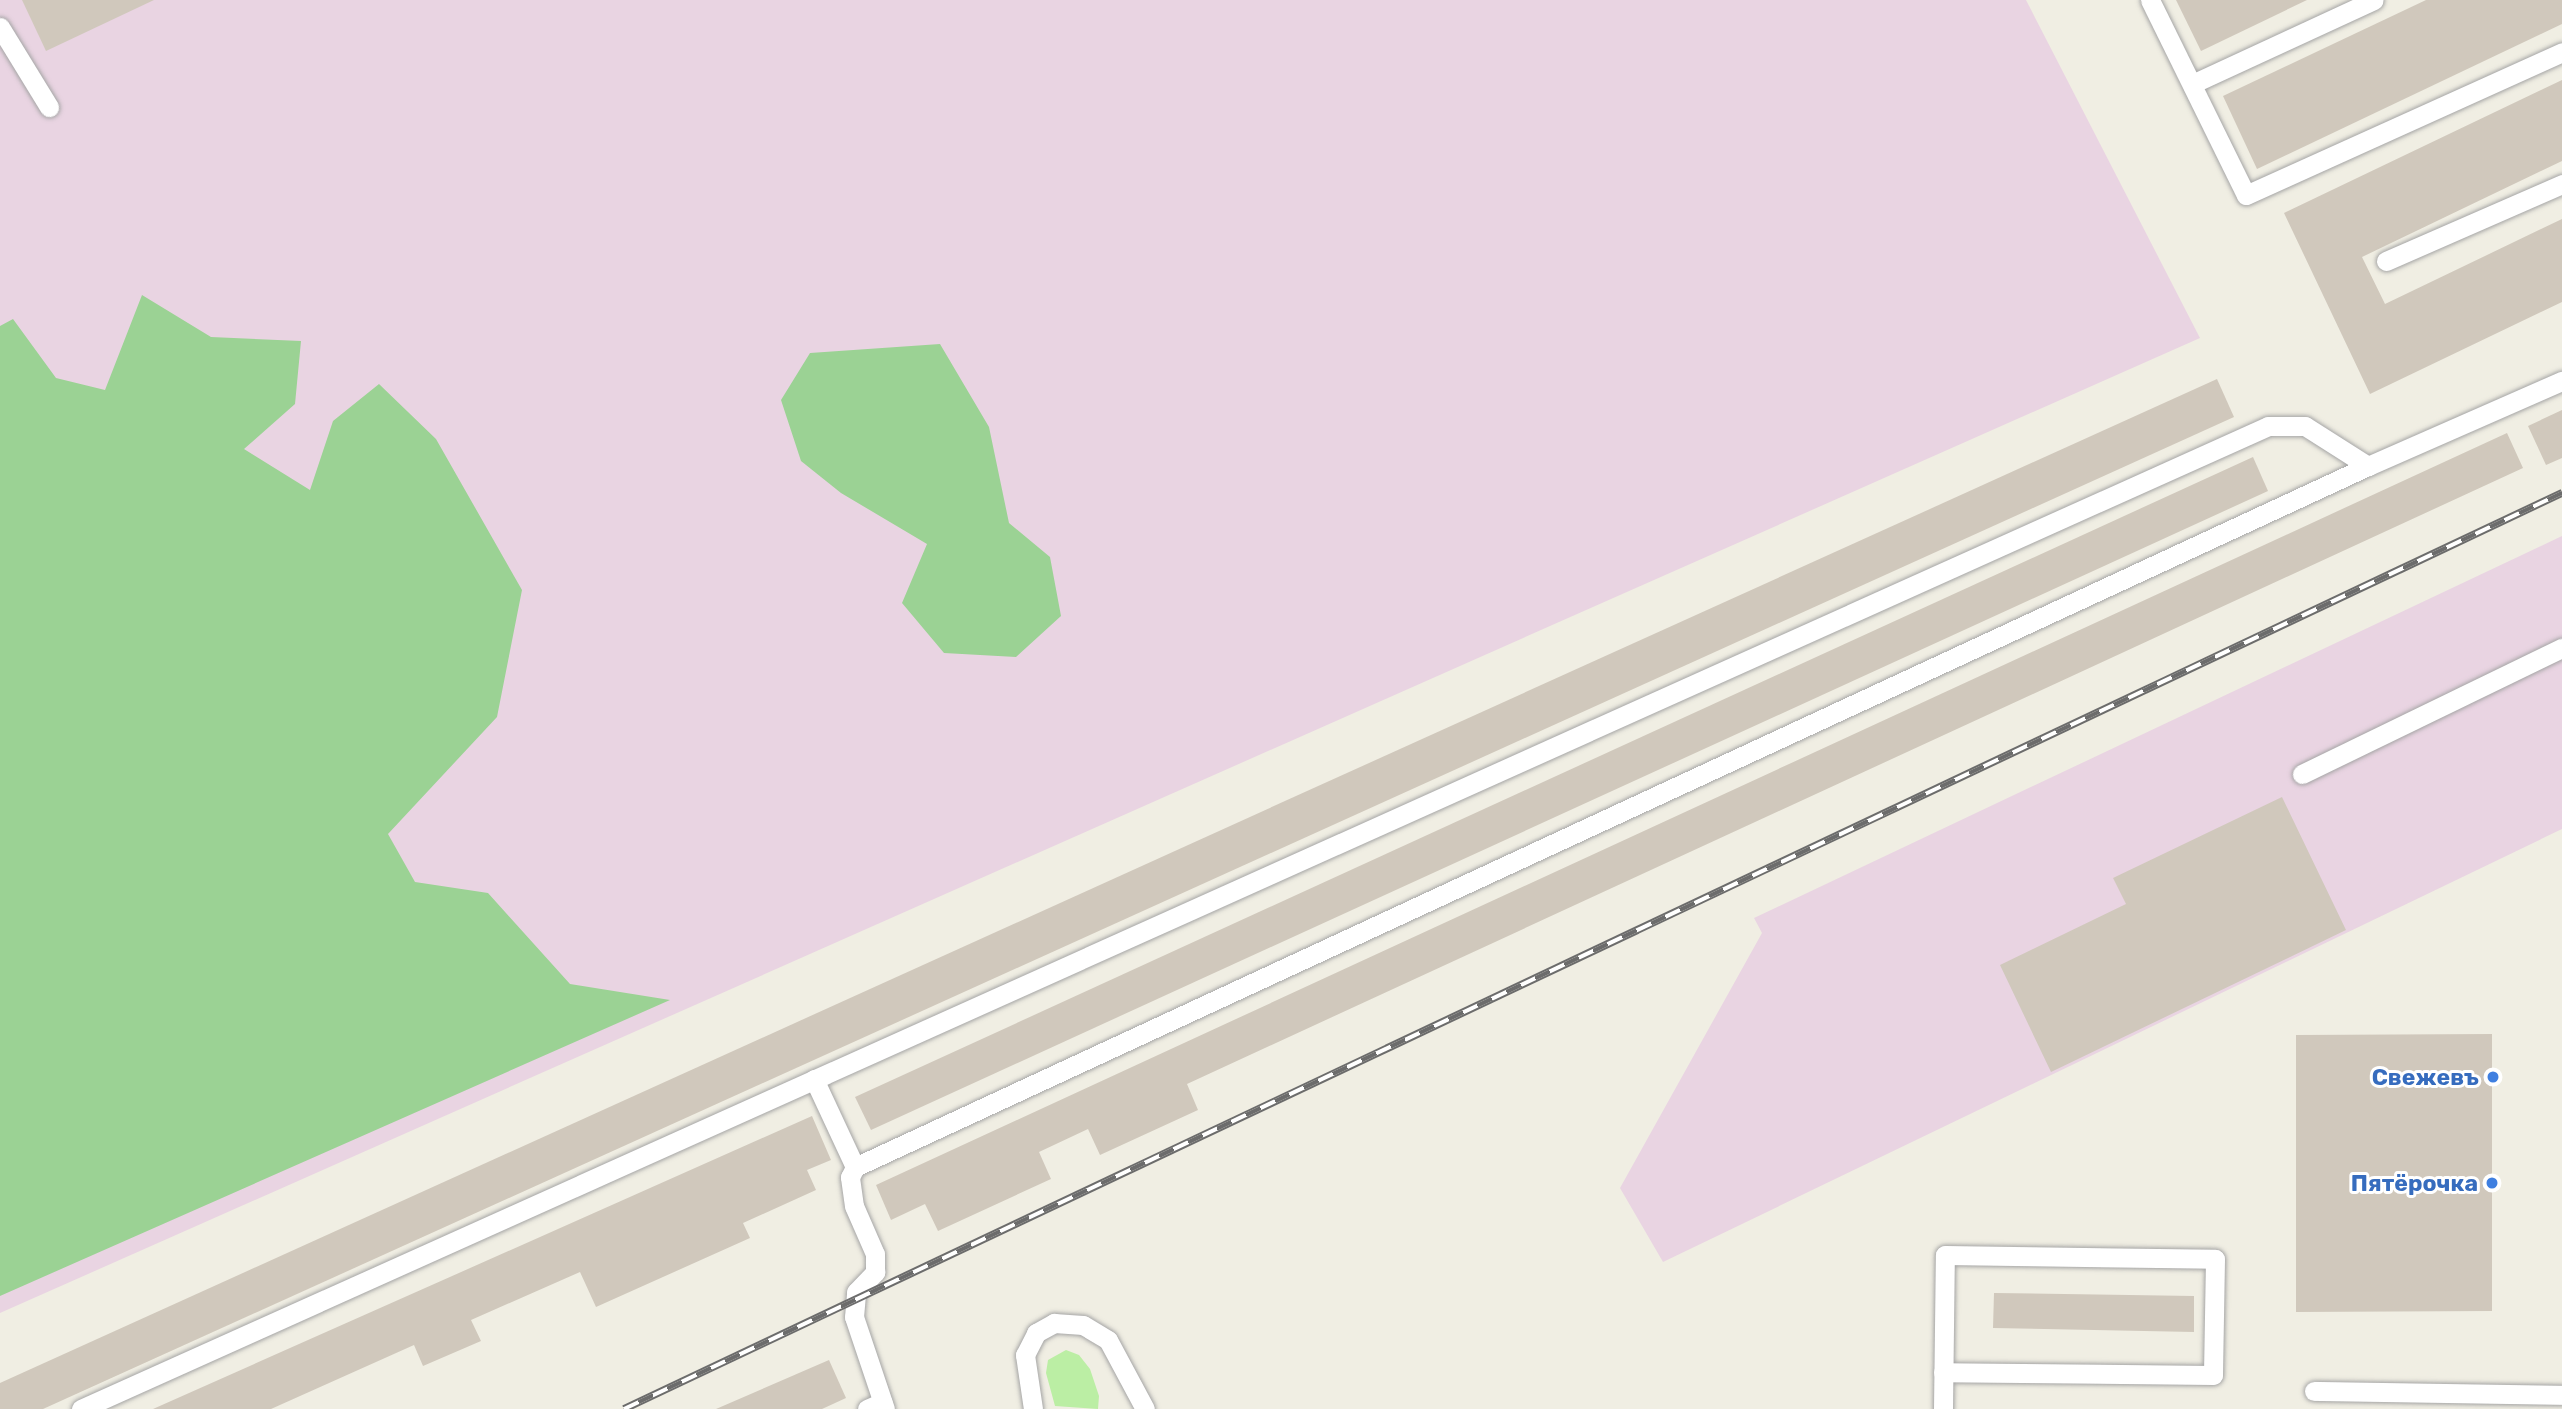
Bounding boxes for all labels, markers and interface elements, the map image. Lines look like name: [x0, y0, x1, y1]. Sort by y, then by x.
place label: Свежевъ: [2372, 1063, 2479, 1091]
marker: Свежевъ: [2485, 1069, 2501, 1085]
place label: Пятёрочка: [2351, 1169, 2478, 1197]
marker: Пятёрочка: [2484, 1175, 2500, 1191]

